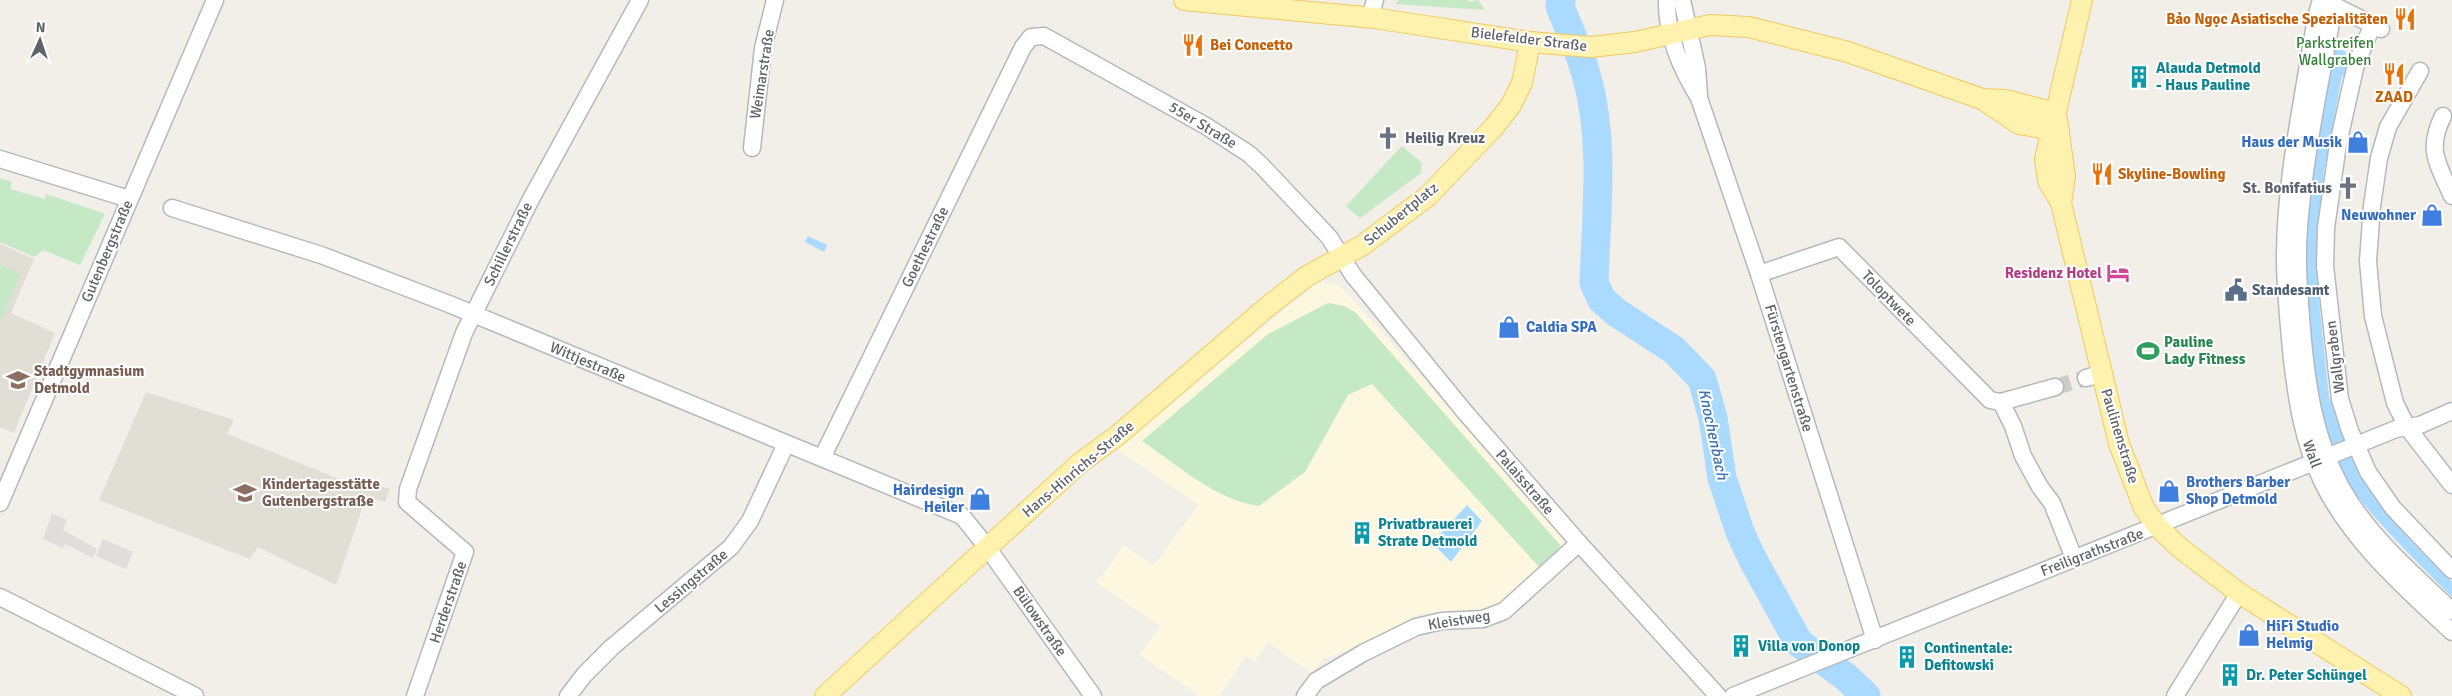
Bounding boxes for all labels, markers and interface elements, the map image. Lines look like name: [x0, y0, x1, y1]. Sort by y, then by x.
restaurant icon: Bảo Ngọc Asiatische Spezialitäten: [2392, 6, 2418, 32]
place label: Bảo Ngọc Asiatische Spezialitäten: [2166, 10, 2388, 28]
north arrow: [15, 15, 65, 65]
text: N: [35, 19, 46, 36]
street label: Bielefelder Straße: [1470, 23, 1588, 55]
street label: Weimarstraße: [746, 28, 778, 120]
restaurant icon: Bei Concetto: [1180, 32, 1206, 58]
park label: Parkstreifen Wallgraben: [2296, 34, 2374, 69]
place label: Bei Concetto: [1210, 36, 1293, 54]
place label: Alauda Detmold - Haus Pauline: [2156, 59, 2261, 94]
restaurant icon: ZAAD: [2381, 61, 2407, 87]
building icon: Alauda Detmold - Haus Pauline: [2126, 64, 2152, 90]
place label: ZAAD: [2375, 88, 2413, 106]
street label: 55er Straße: [1166, 98, 1240, 152]
church icon: Heilig Kreuz: [1375, 125, 1401, 151]
place label: Heilig Kreuz: [1405, 129, 1485, 147]
shop icon: Haus der Musik: [2345, 129, 2371, 155]
place label: Haus der Musik: [2241, 133, 2342, 151]
restaurant icon: Skyline-Bowling: [2089, 161, 2115, 187]
place label: Skyline-Bowling: [2118, 165, 2226, 183]
church icon: St. Bonifatius: [2335, 175, 2361, 201]
street label: Schubertplatz: [1360, 178, 1442, 249]
place label: St. Bonifatius: [2243, 179, 2332, 197]
street label: Gutenbergstraße: [77, 197, 137, 305]
street label: Schillerstraße: [480, 199, 536, 289]
shop icon: Neuwohner: [2419, 202, 2445, 228]
street label: Goethestraße: [898, 204, 952, 290]
place label: Neuwohner: [2341, 206, 2416, 224]
hotel icon: Residenz Hotel: [2105, 260, 2131, 286]
place label: Residenz Hotel: [2005, 264, 2102, 282]
street label: Toloptwete: [1858, 267, 1920, 329]
public building icon: Standesamt: [2223, 277, 2249, 303]
place label: Standesamt: [2252, 281, 2330, 299]
street label: Fürstengartenstraße: [1761, 302, 1817, 434]
shop icon: Caldia SPA: [1496, 314, 1522, 340]
place label: Caldia SPA: [1526, 318, 1597, 336]
street label: Wallgraben: [2322, 320, 2348, 394]
place label: Pauline Lady Fitness: [2164, 333, 2246, 368]
street label: Wittjestraße: [547, 338, 629, 386]
sports icon: Pauline Lady Fitness: [2135, 338, 2161, 364]
place label: Stadtgymnasium Detmold: [34, 362, 144, 397]
school or university icon: Stadtgymnasium Detmold: [5, 367, 31, 393]
water label: Knochenbach: [1694, 387, 1733, 483]
street label: Paulinenstraße: [2097, 387, 2143, 485]
street label: Hans-Hinrichs-Straße: [1018, 417, 1138, 521]
street label: Wall: [2299, 438, 2325, 470]
street label: Palaisstraße: [1492, 446, 1558, 518]
place label: Brothers Barber Shop Detmold: [2186, 473, 2290, 508]
place label: Kindertagesstätte Gutenbergstraße: [262, 475, 380, 510]
shop icon: Brothers Barber Shop Detmold: [2156, 478, 2182, 504]
school or university icon: Kindertagesstätte Gutenbergstraße: [232, 480, 258, 506]
place label: Hairdesign Heiler: [893, 481, 964, 516]
shop icon: Hairdesign Heiler: [967, 486, 993, 512]
place label: Privatbrauerei Strate Detmold: [1378, 515, 1477, 550]
building icon: Privatbrauerei Strate Detmold: [1349, 520, 1375, 546]
street label: Freiligrathstraße: [2038, 524, 2146, 580]
street label: Lessingstraße: [651, 545, 731, 617]
street label: Herderstraße: [426, 559, 470, 645]
street label: Bülowstraße: [1009, 582, 1071, 660]
street label: Kleistweg: [1427, 606, 1491, 634]
place label: HiFi Studio Helmig: [2266, 617, 2339, 652]
shop icon: HiFi Studio Helmig: [2236, 622, 2262, 648]
building icon: Villa von Donop: [1728, 633, 1754, 659]
place label: Villa von Donop: [1758, 637, 1860, 655]
place label: Continentale: Defitowski: [1924, 639, 2013, 674]
building icon: Continentale: Defitowski: [1894, 644, 1920, 670]
building icon: Dr. Peter Schüngel: [2217, 662, 2243, 688]
place label: Dr. Peter Schüngel: [2246, 666, 2367, 684]

